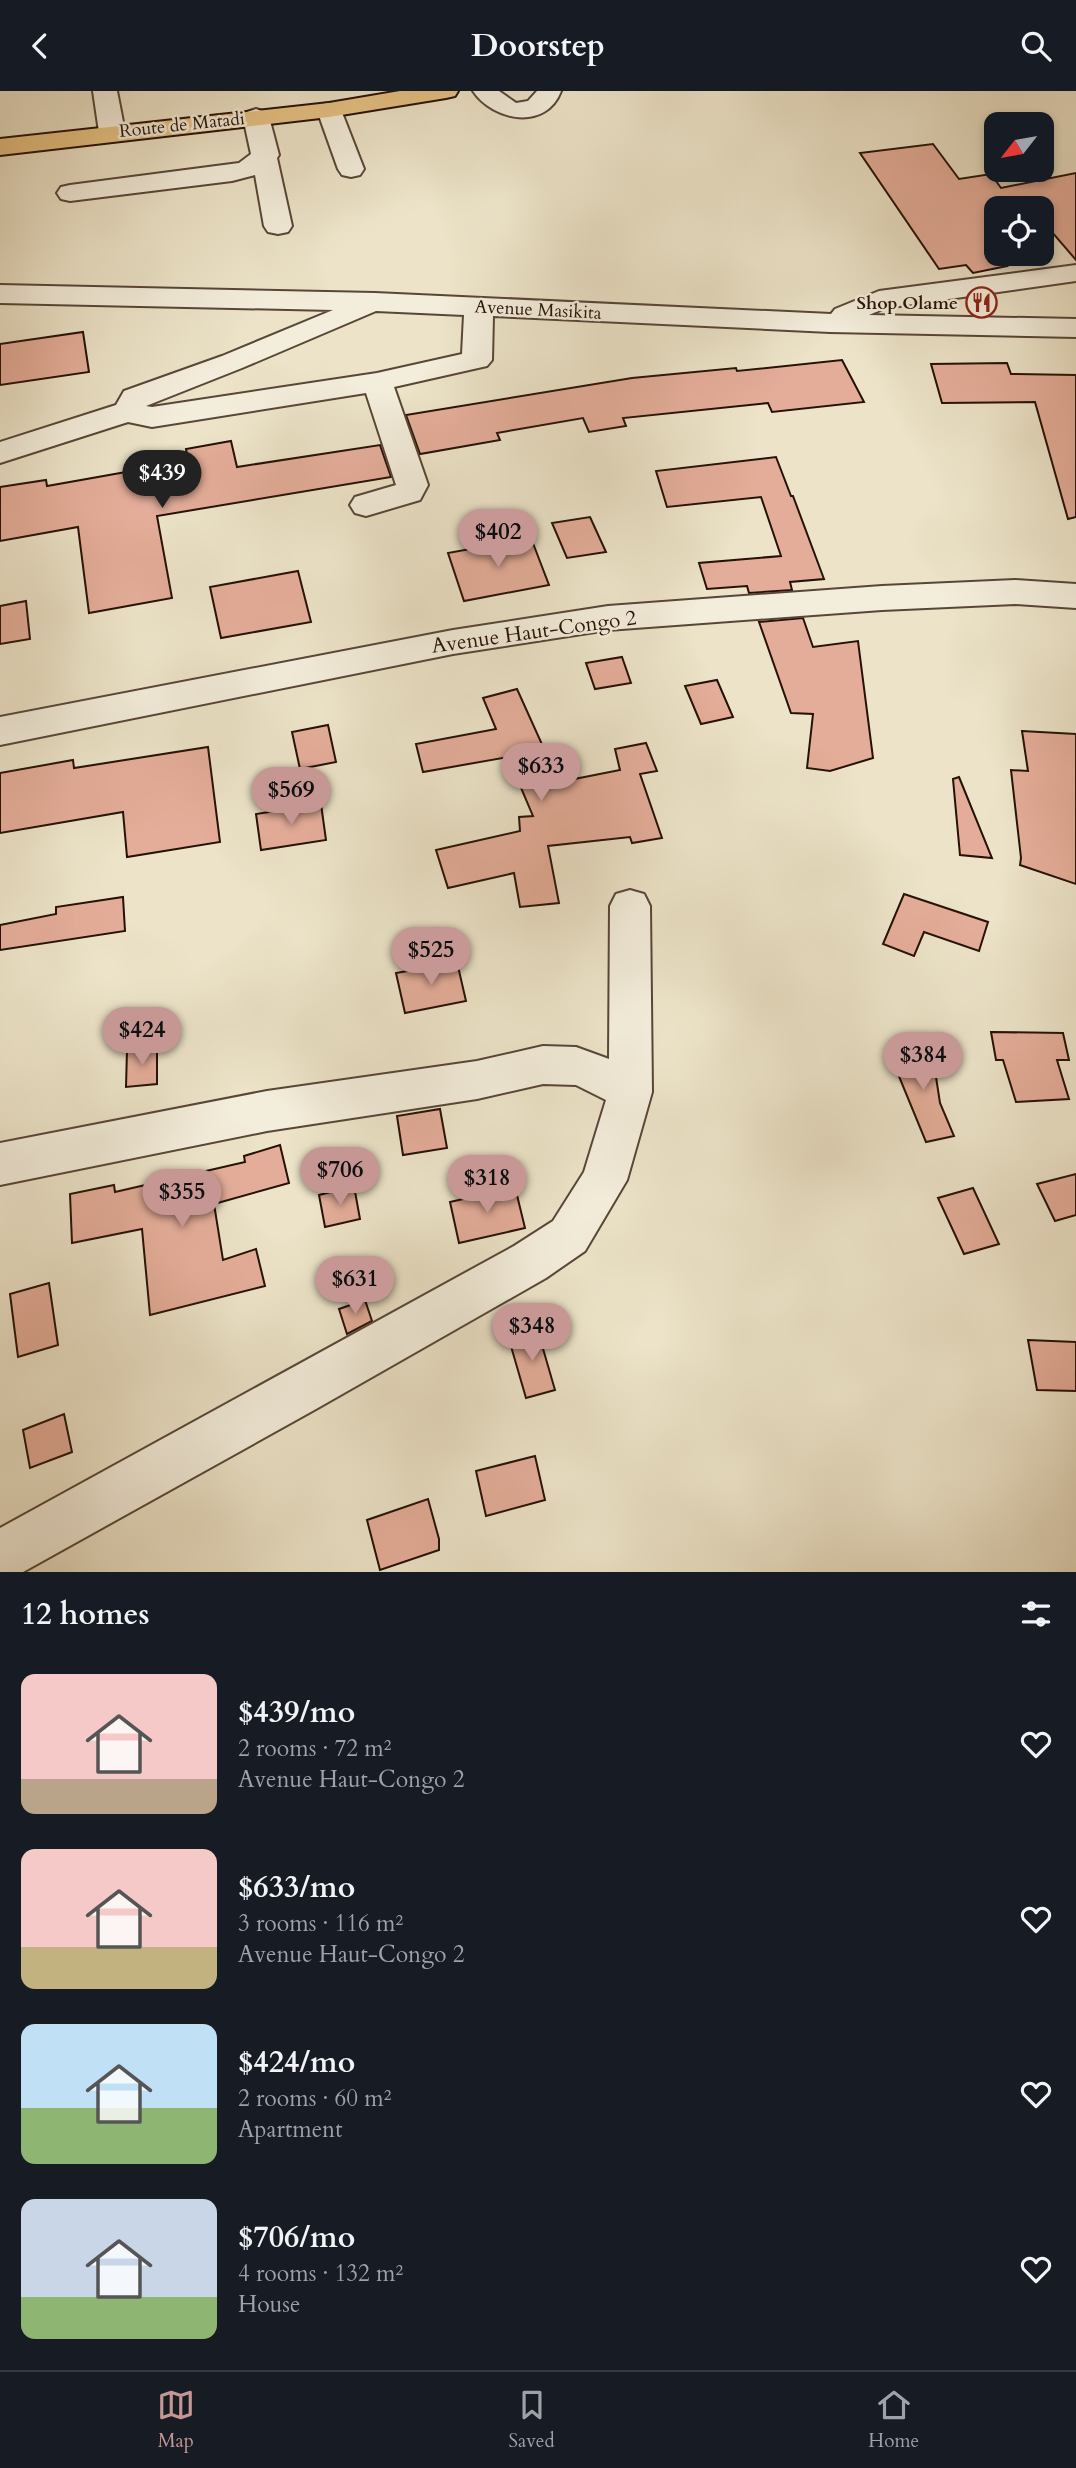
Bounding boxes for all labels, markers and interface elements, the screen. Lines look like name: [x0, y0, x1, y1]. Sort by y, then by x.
text: Doorstep: [471, 24, 605, 68]
icon: back: [21, 27, 59, 65]
icon: search: [1017, 27, 1055, 65]
street label: Route de Matadi: [118, 106, 246, 144]
north arrow: [984, 112, 1054, 182]
map controls: [984, 112, 1054, 266]
button: locate: [984, 196, 1054, 266]
restaurant icon: Shop Olame: [964, 286, 998, 320]
place label: Shop Olame: [856, 291, 958, 316]
street label: Avenue Masikita: [474, 294, 602, 326]
pin: $439: [121, 451, 203, 510]
text: $439: [138, 457, 186, 488]
pin: $402: [457, 510, 539, 569]
text: $402: [474, 516, 522, 547]
street label: Avenue Haut-Congo 2: [430, 603, 639, 661]
pin: $633: [500, 743, 582, 803]
text: $633: [517, 750, 565, 781]
pin: $569: [250, 767, 332, 827]
text: $569: [267, 774, 315, 805]
pin: $525: [390, 927, 472, 987]
text: $525: [407, 934, 455, 965]
pin: $424: [101, 1007, 183, 1067]
text: $424: [118, 1014, 166, 1045]
pin: $384: [882, 1033, 964, 1092]
text: $384: [899, 1039, 947, 1070]
pin: $706: [299, 1147, 381, 1207]
text: $706: [316, 1154, 364, 1185]
pin: $318: [446, 1155, 528, 1215]
text: $318: [463, 1162, 511, 1193]
pin: $355: [141, 1169, 223, 1229]
text: $355: [158, 1176, 206, 1207]
pin: $631: [314, 1257, 396, 1316]
text: $631: [331, 1263, 379, 1294]
pin: $348: [491, 1303, 573, 1363]
text: $348: [508, 1310, 556, 1341]
text: 12 homes: [21, 1594, 150, 1635]
icon: filters: [1017, 1595, 1055, 1633]
text: $439/mo: [238, 1692, 355, 1733]
icon: home: [77, 1702, 161, 1786]
icon: heart: [1017, 1725, 1055, 1763]
text: 2 rooms · 72 m²: [238, 1733, 391, 1764]
text: Avenue Haut-Congo 2: [238, 1764, 464, 1795]
text: $633/mo: [238, 1867, 355, 1908]
icon: home: [77, 1877, 161, 1961]
icon: heart: [1017, 1900, 1055, 1938]
text: 3 rooms · 116 m²: [238, 1908, 403, 1939]
text: Avenue Haut-Congo 2: [238, 1939, 464, 1970]
text: $424/mo: [238, 2042, 355, 2083]
icon: home: [77, 2052, 161, 2136]
icon: heart: [1017, 2075, 1055, 2113]
text: 2 rooms · 60 m²: [238, 2083, 391, 2114]
text: Apartment: [238, 2114, 342, 2145]
text: $706/mo: [238, 2217, 355, 2258]
icon: home: [77, 2227, 161, 2311]
icon: heart: [1017, 2250, 1055, 2288]
text: 4 rooms · 132 m²: [238, 2258, 403, 2289]
text: House: [238, 2289, 300, 2320]
tab: Map: [157, 2386, 195, 2454]
tab: Saved: [509, 2386, 555, 2454]
tab: Home: [868, 2386, 919, 2454]

